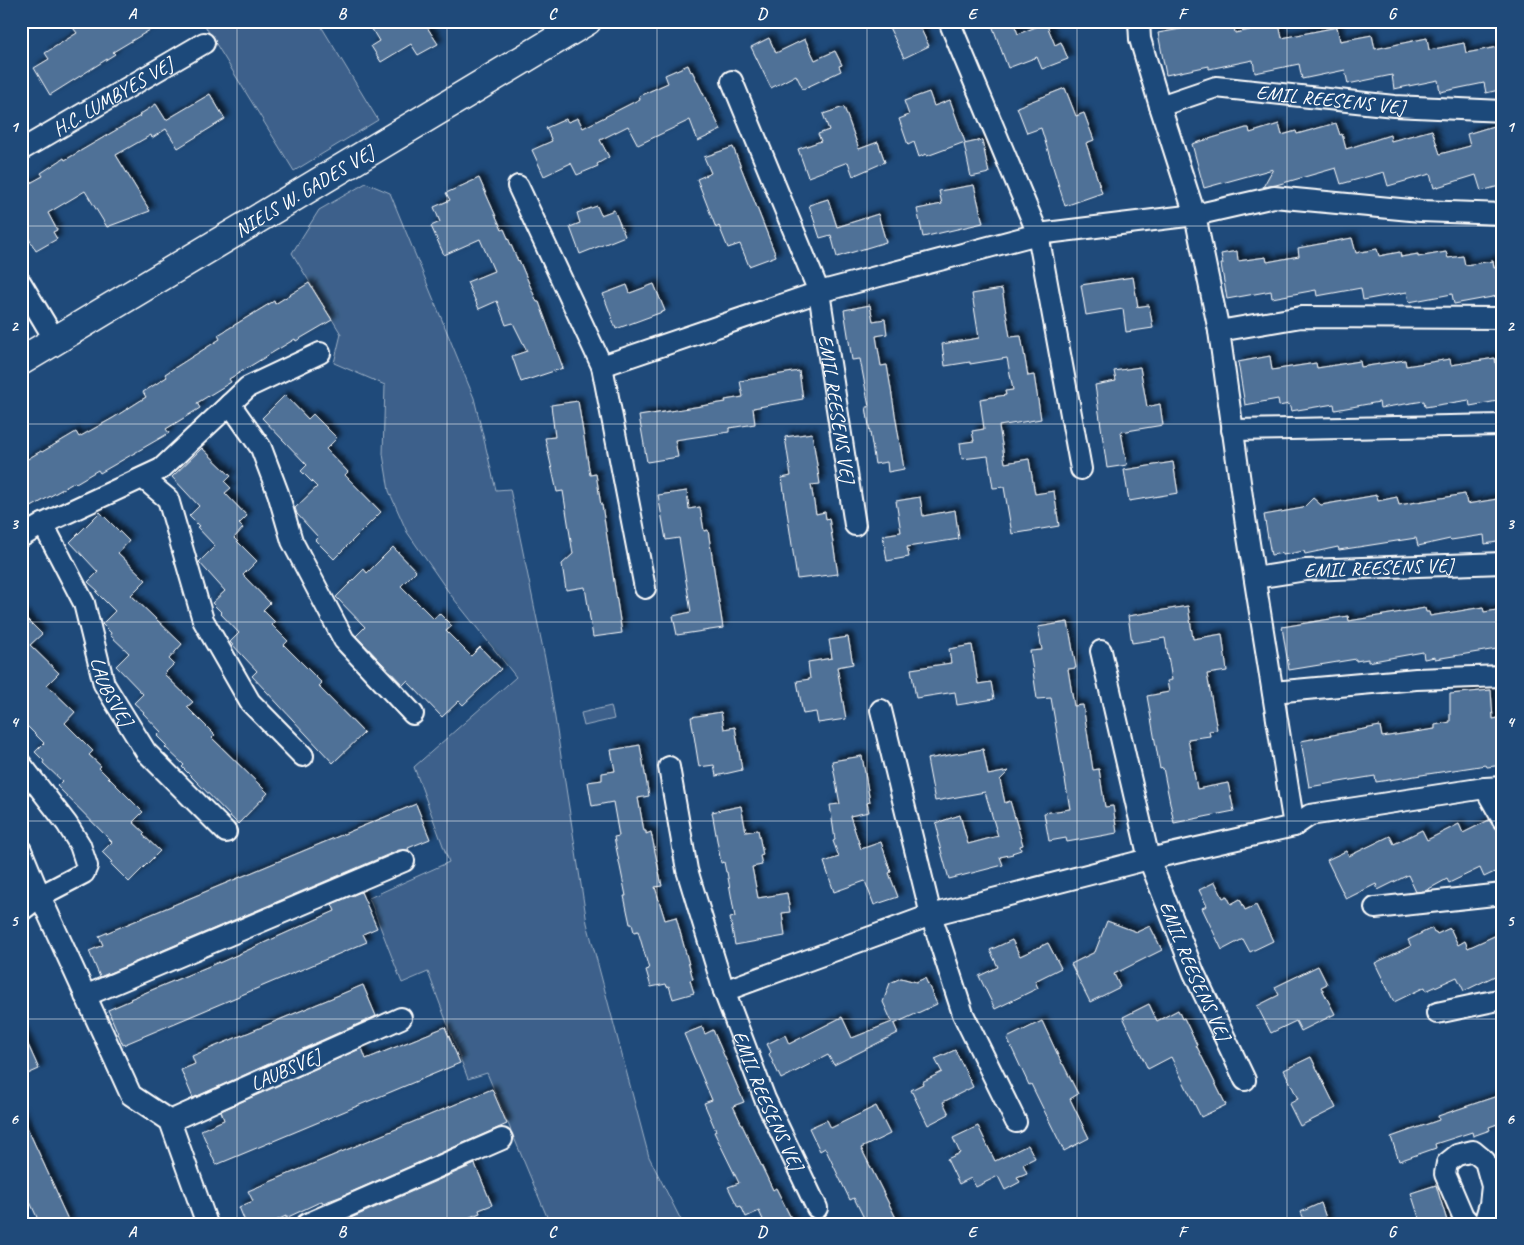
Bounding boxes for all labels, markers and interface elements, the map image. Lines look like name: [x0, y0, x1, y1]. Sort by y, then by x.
text: A: [128, 4, 138, 24]
text: B: [338, 4, 348, 24]
text: C: [548, 4, 558, 24]
text: D: [757, 4, 768, 24]
text: E: [968, 4, 979, 24]
text: F: [1178, 4, 1189, 24]
text: G: [1388, 4, 1398, 24]
street label: H.C. LUMBYES VEJ: [48, 50, 180, 141]
street label: EMIL REESENS VEJ: [1255, 79, 1408, 119]
text: 1: [10, 117, 19, 137]
text: 1: [1506, 117, 1515, 137]
street label: NIELS W. GADES VEJ: [230, 138, 381, 242]
text: 2: [10, 316, 19, 336]
text: 2: [1506, 316, 1515, 336]
street label: EMIL REESENS VEJ: [813, 333, 861, 487]
text: 3: [10, 514, 19, 534]
text: 3: [1506, 514, 1515, 534]
street label: EMIL REESENS VEJ: [1303, 552, 1456, 583]
street label: LAUBSVEJ: [85, 655, 141, 732]
text: 4: [10, 712, 19, 732]
text: 4: [1506, 712, 1515, 732]
street label: EMIL REESENS VEJ: [1154, 897, 1238, 1046]
text: 5: [11, 911, 20, 931]
text: 5: [1507, 911, 1516, 931]
street label: EMIL REESENS VEJ: [728, 1027, 811, 1176]
street label: LAUBSVEJ: [246, 1042, 326, 1096]
text: 6: [10, 1109, 19, 1129]
text: 6: [1506, 1109, 1515, 1129]
text: A: [128, 1222, 138, 1242]
text: B: [338, 1222, 348, 1242]
text: C: [548, 1222, 558, 1242]
text: D: [757, 1222, 768, 1242]
text: E: [968, 1222, 979, 1242]
text: F: [1178, 1222, 1189, 1242]
text: G: [1388, 1222, 1398, 1242]

